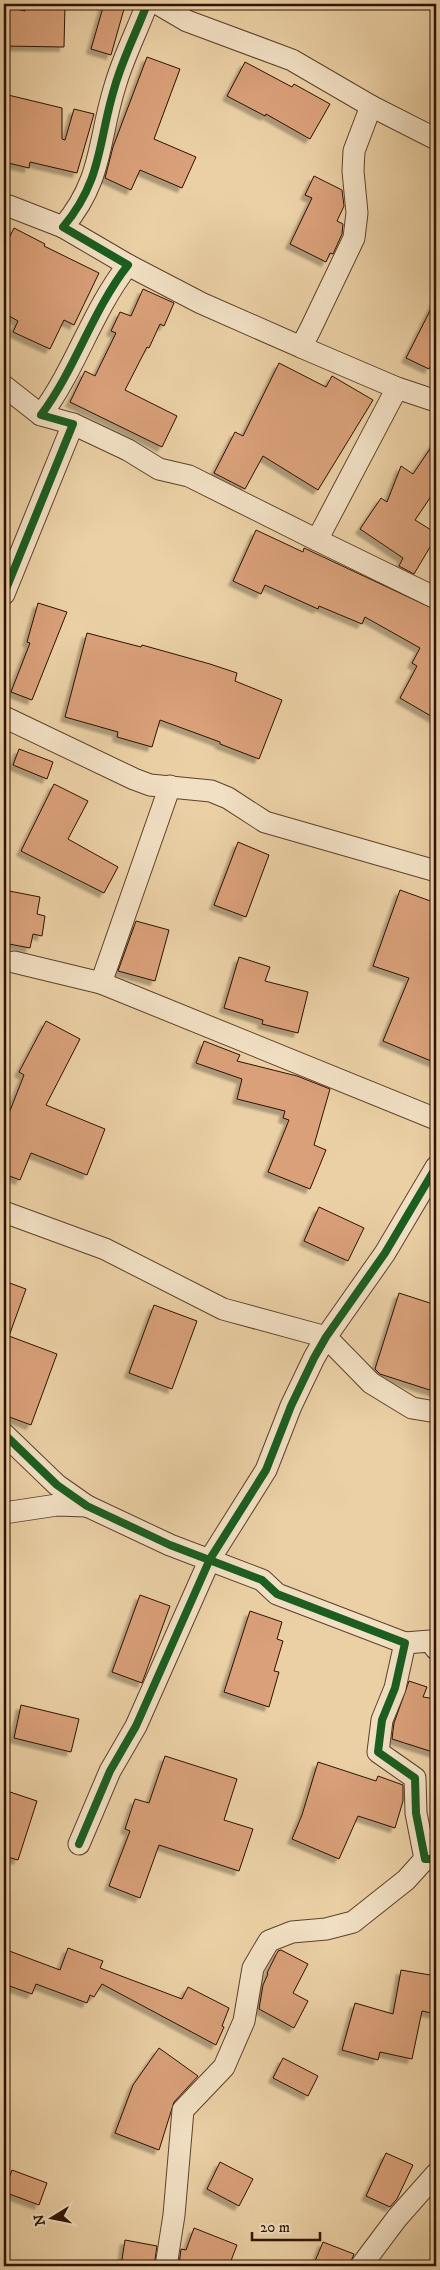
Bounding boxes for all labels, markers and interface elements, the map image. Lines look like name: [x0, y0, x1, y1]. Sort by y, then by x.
north arrow: [28, 2192, 78, 2242]
scale bar: [252, 2210, 320, 2242]
text: N: [30, 2212, 50, 2227]
text: 20 m: [260, 2218, 290, 2237]

